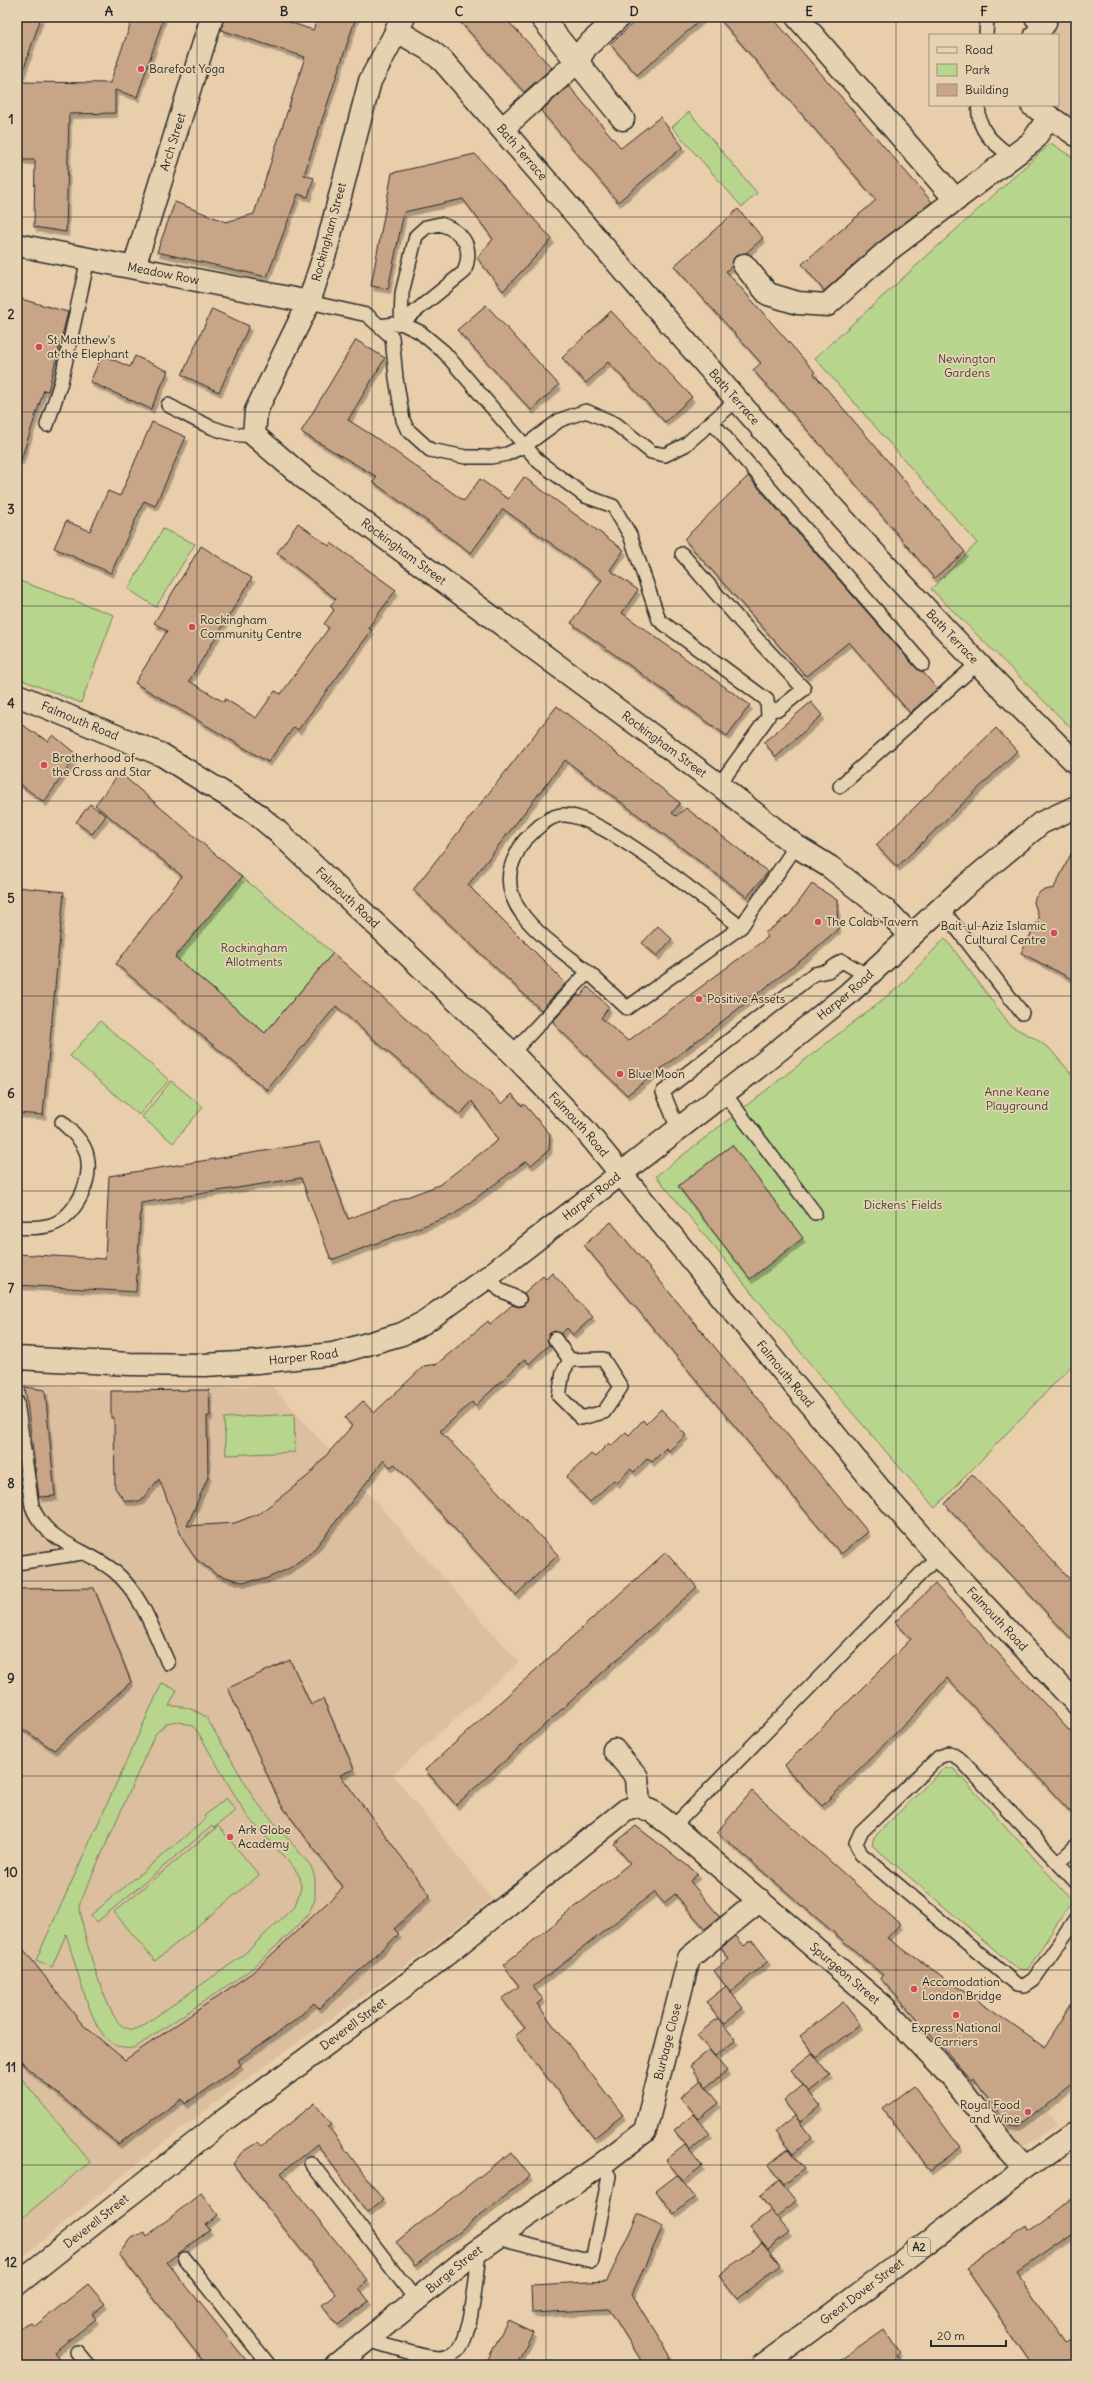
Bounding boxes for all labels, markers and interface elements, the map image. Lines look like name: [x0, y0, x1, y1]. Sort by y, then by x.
text: A: [105, 3, 114, 20]
text: B: [280, 3, 289, 20]
text: C: [455, 3, 464, 20]
text: D: [629, 3, 639, 20]
text: E: [805, 3, 813, 20]
text: F: [980, 3, 988, 20]
legend: [929, 34, 1059, 106]
text: Road: [965, 42, 993, 57]
place label: Barefoot Yoga: [149, 61, 225, 76]
text: Park: [965, 62, 990, 77]
marker: Barefoot Yoga: [136, 64, 146, 74]
text: Building: [965, 82, 1009, 97]
text: 1: [8, 111, 14, 128]
street label: Arch Street: [156, 111, 189, 173]
street label: Bath Terrace: [494, 121, 551, 183]
street label: Rockingham Street: [308, 181, 349, 283]
street label: Meadow Row: [126, 259, 201, 287]
text: 2: [7, 306, 15, 323]
place label: St Matthew's at the Elephant: [47, 332, 129, 361]
marker: St Matthew's at the Elephant: [34, 342, 44, 352]
park label: Newington Gardens: [938, 351, 996, 380]
street label: Bath Terrace: [706, 366, 763, 428]
text: 3: [7, 501, 15, 518]
street label: Rockingham Street: [358, 515, 449, 588]
street label: Bath Terrace: [923, 606, 982, 667]
place label: Rockingham Community Centre: [200, 612, 302, 641]
marker: Rockingham Community Centre: [187, 622, 197, 632]
text: 4: [7, 695, 15, 712]
street label: Falmouth Road: [39, 698, 121, 743]
street label: Rockingham Street: [619, 708, 710, 780]
place label: Brotherhood of the Cross and Star: [52, 750, 152, 779]
marker: Brotherhood of the Cross and Star: [39, 760, 49, 770]
street label: Falmouth Road: [313, 864, 383, 931]
text: 5: [7, 890, 15, 907]
place label: The Colab Tavern: [826, 914, 919, 929]
marker: The Colab Tavern: [813, 917, 823, 927]
place label: Bait-ul-Aziz Islamic Cultural Centre: [941, 918, 1046, 947]
marker: Bait-ul-Aziz Islamic Cultural Centre: [1049, 928, 1059, 938]
park label: Rockingham Allotments: [220, 940, 288, 969]
street label: Harper Road: [814, 966, 876, 1023]
place label: Positive Assets: [707, 991, 785, 1006]
marker: Positive Assets: [694, 994, 704, 1004]
place label: Blue Moon: [628, 1066, 685, 1081]
marker: Blue Moon: [615, 1069, 625, 1079]
park label: Anne Keane Playground: [985, 1084, 1049, 1113]
text: 6: [7, 1085, 15, 1102]
street label: Falmouth Road: [546, 1089, 612, 1160]
street label: Harper Road: [559, 1169, 623, 1223]
park label: Dickens' Fields: [864, 1197, 942, 1212]
text: 7: [8, 1280, 15, 1297]
street label: Falmouth Road: [754, 1337, 817, 1410]
street label: Harper Road: [268, 1345, 340, 1368]
text: 8: [7, 1475, 15, 1492]
street label: Falmouth Road: [964, 1584, 1031, 1654]
text: 9: [7, 1670, 15, 1687]
place label: Ark Globe Academy: [238, 1822, 291, 1851]
marker: Ark Globe Academy: [225, 1832, 235, 1842]
text: 10: [4, 1864, 18, 1881]
street label: Spurgeon Street: [807, 1939, 883, 2007]
place label: Accomodation London Bridge: [922, 1974, 1001, 2003]
marker: Accomodation London Bridge: [909, 1984, 919, 1994]
street label: Deverell Street: [317, 1994, 389, 2053]
street label: Burbage Close: [650, 2002, 684, 2081]
marker: Express National Carriers: [951, 2010, 961, 2020]
place label: Express National Carriers: [911, 2020, 1001, 2049]
text: 11: [6, 2059, 16, 2076]
place label: Royal Food and Wine: [960, 2097, 1020, 2126]
marker: Royal Food and Wine: [1023, 2107, 1033, 2117]
street label: Deverell Street: [60, 2191, 131, 2251]
road number: A2: [908, 2238, 930, 2256]
street label: Burge Street: [423, 2242, 485, 2296]
text: 12: [5, 2254, 17, 2271]
street label: Great Dover Street: [817, 2255, 906, 2328]
scale bar: [931, 2322, 1006, 2348]
text: 20 m: [937, 2328, 965, 2343]

